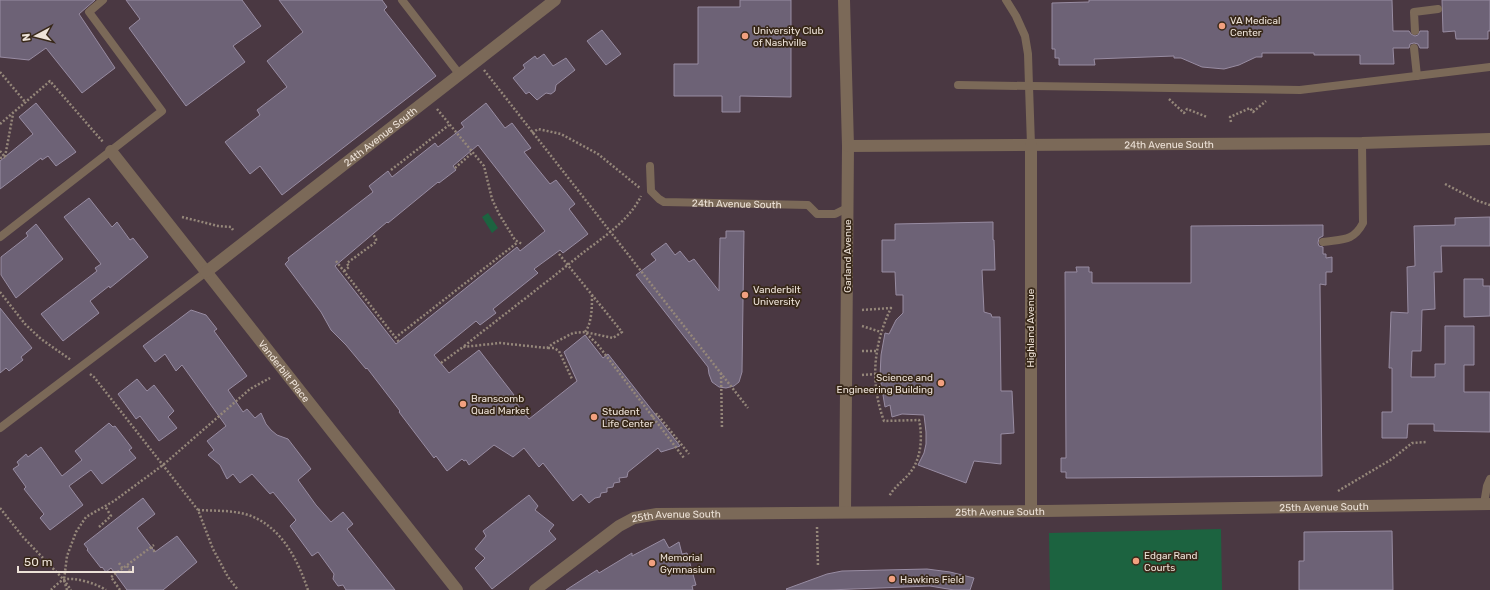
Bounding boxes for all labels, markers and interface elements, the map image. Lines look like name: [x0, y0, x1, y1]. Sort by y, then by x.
place label: VA Medical Center: [1230, 15, 1280, 39]
north arrow: [16, 16, 56, 56]
marker: VA Medical Center: [1217, 21, 1227, 31]
place label: University Club of Nashville: [753, 25, 823, 49]
marker: University Club of Nashville: [740, 31, 750, 41]
text: N: [20, 32, 34, 42]
street label: 24th Avenue South: [342, 105, 420, 169]
street label: 24th Avenue South: [1124, 139, 1214, 151]
street label: 24th Avenue South: [692, 198, 782, 211]
street label: Garland Avenue: [842, 219, 854, 293]
place label: Vanderbilt University: [753, 284, 801, 308]
street label: Highland Avenue: [1025, 288, 1037, 367]
marker: Vanderbilt University: [740, 290, 750, 300]
street label: Vanderbilt Place: [255, 338, 312, 405]
place label: Science and Engineering Building: [837, 372, 933, 396]
marker: Science and Engineering Building: [936, 378, 946, 388]
place label: Branscomb Quad Market: [471, 393, 529, 417]
marker: Branscomb Quad Market: [458, 399, 468, 409]
place label: Student Life Center: [602, 406, 654, 430]
marker: Student Life Center: [589, 412, 599, 422]
street label: 25th Avenue South: [1279, 501, 1369, 514]
street label: 25th Avenue South: [955, 506, 1045, 519]
street label: 25th Avenue South: [631, 509, 721, 525]
scale bar: [18, 548, 133, 574]
place label: Edgar Rand Courts: [1144, 550, 1198, 574]
place label: Memorial Gymnasium: [660, 552, 715, 576]
text: 50 m: [24, 555, 52, 569]
marker: Edgar Rand Courts: [1131, 556, 1141, 566]
marker: Memorial Gymnasium: [647, 558, 657, 568]
marker: Hawkins Field: [887, 574, 897, 584]
place label: Hawkins Field: [900, 574, 964, 586]

